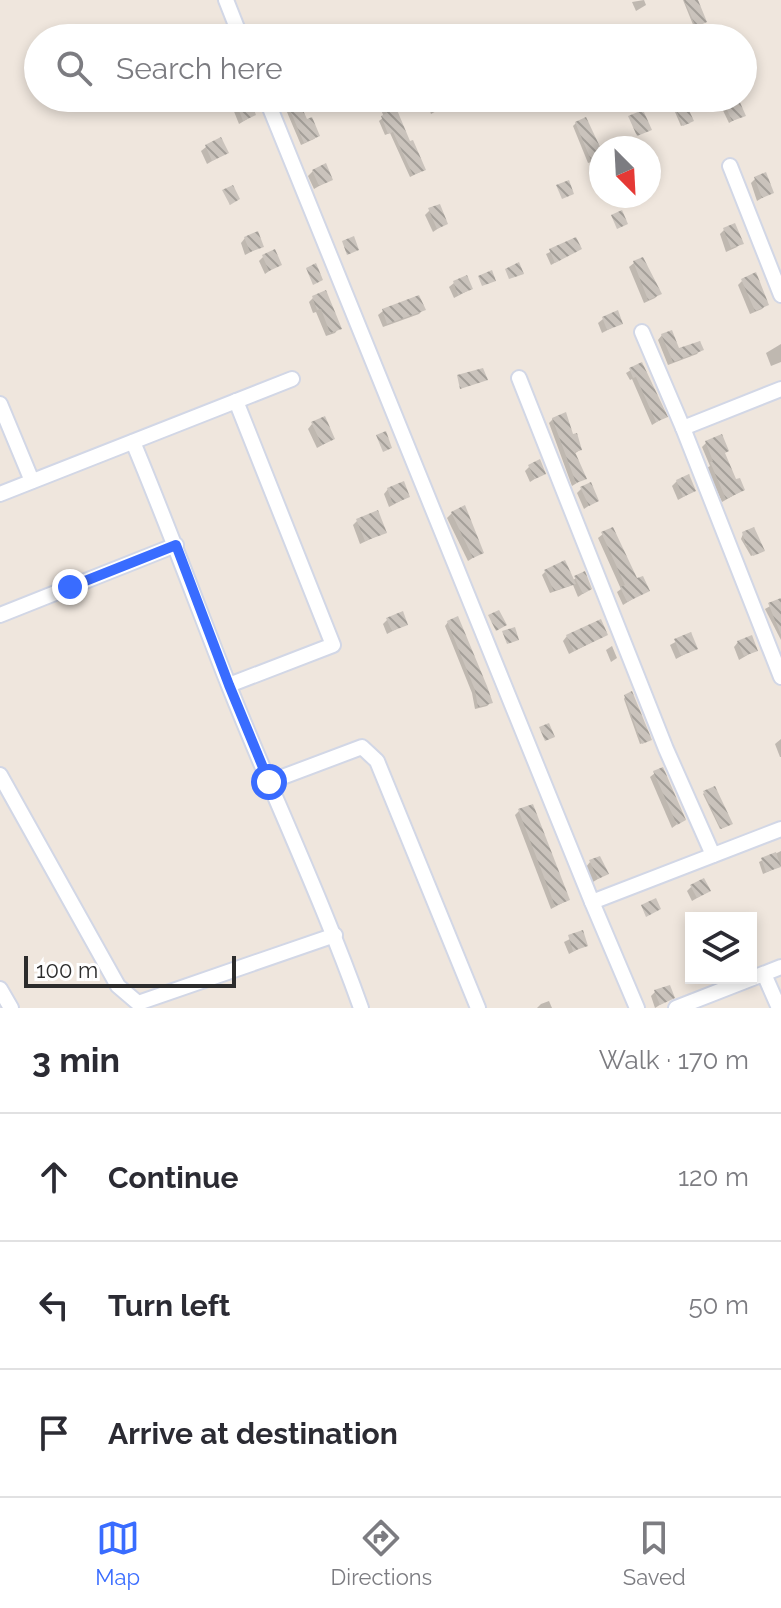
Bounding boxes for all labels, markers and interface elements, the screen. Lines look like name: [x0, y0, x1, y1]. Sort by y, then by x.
search box: [24, 24, 757, 112]
icon: search: [52, 46, 96, 90]
text: Search here: [116, 51, 283, 86]
north arrow: [589, 136, 661, 208]
route end: [52, 569, 88, 605]
route start: [251, 764, 287, 800]
map controls: [685, 912, 757, 984]
button: layers: [685, 912, 757, 984]
scale bar: [24, 952, 236, 988]
text: 100 m: [36, 957, 98, 983]
text: 3 min: [32, 1040, 120, 1080]
text: Walk · 170 m: [599, 1045, 749, 1075]
icon: ahead: [32, 1155, 76, 1199]
text: Continue: [108, 1160, 239, 1195]
text: 120 m: [678, 1162, 749, 1192]
icon: left: [32, 1283, 76, 1327]
text: Turn left: [108, 1288, 230, 1323]
text: 50 m: [688, 1290, 749, 1320]
icon: arrive: [32, 1411, 76, 1455]
text: Arrive at destination: [108, 1416, 398, 1451]
tab: Map: [95, 1516, 140, 1590]
tab: Directions: [331, 1516, 432, 1590]
tab: Saved: [623, 1516, 686, 1590]

